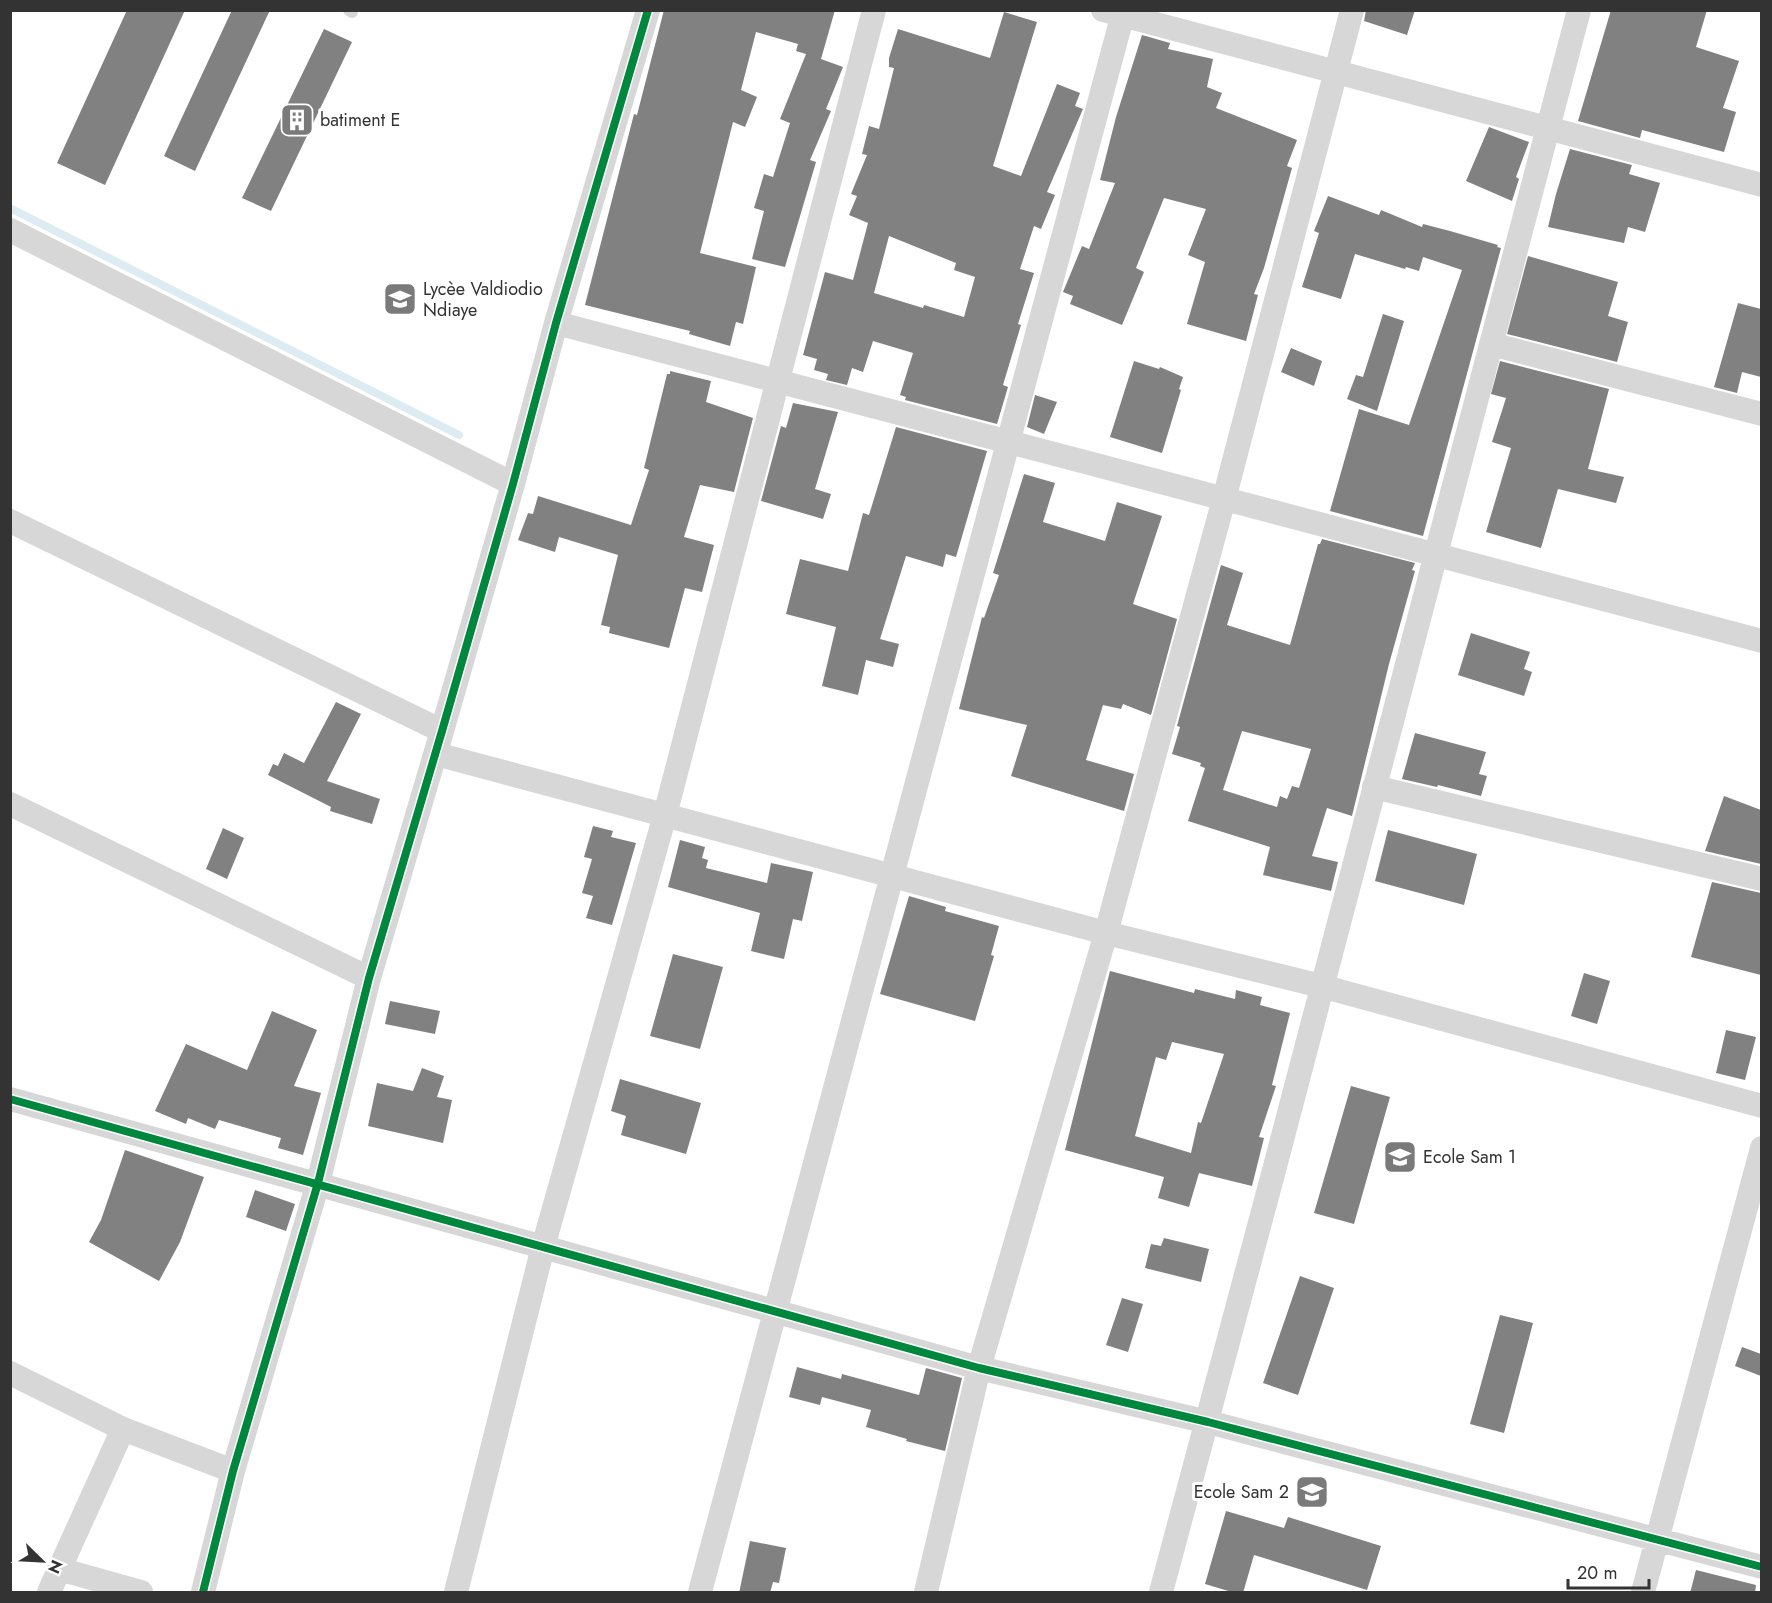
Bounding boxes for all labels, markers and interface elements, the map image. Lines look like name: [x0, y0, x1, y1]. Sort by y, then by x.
building icon: batiment E: [279, 102, 315, 138]
place label: batiment E: [320, 107, 400, 133]
place label: Lycèe Valdiodio Ndiaye: [423, 276, 543, 323]
school or university icon: Lycèe Valdiodio Ndiaye: [382, 281, 418, 317]
school or university icon: Ecole Sam 1: [1382, 1139, 1418, 1175]
place label: Ecole Sam 1: [1423, 1144, 1516, 1170]
school or university icon: Ecole Sam 2: [1294, 1474, 1330, 1510]
place label: Ecole Sam 2: [1194, 1479, 1289, 1505]
north arrow: [12, 1531, 72, 1591]
scale bar: [1568, 1552, 1649, 1590]
text: N: [42, 1556, 68, 1577]
text: 20 m: [1577, 1560, 1617, 1586]

